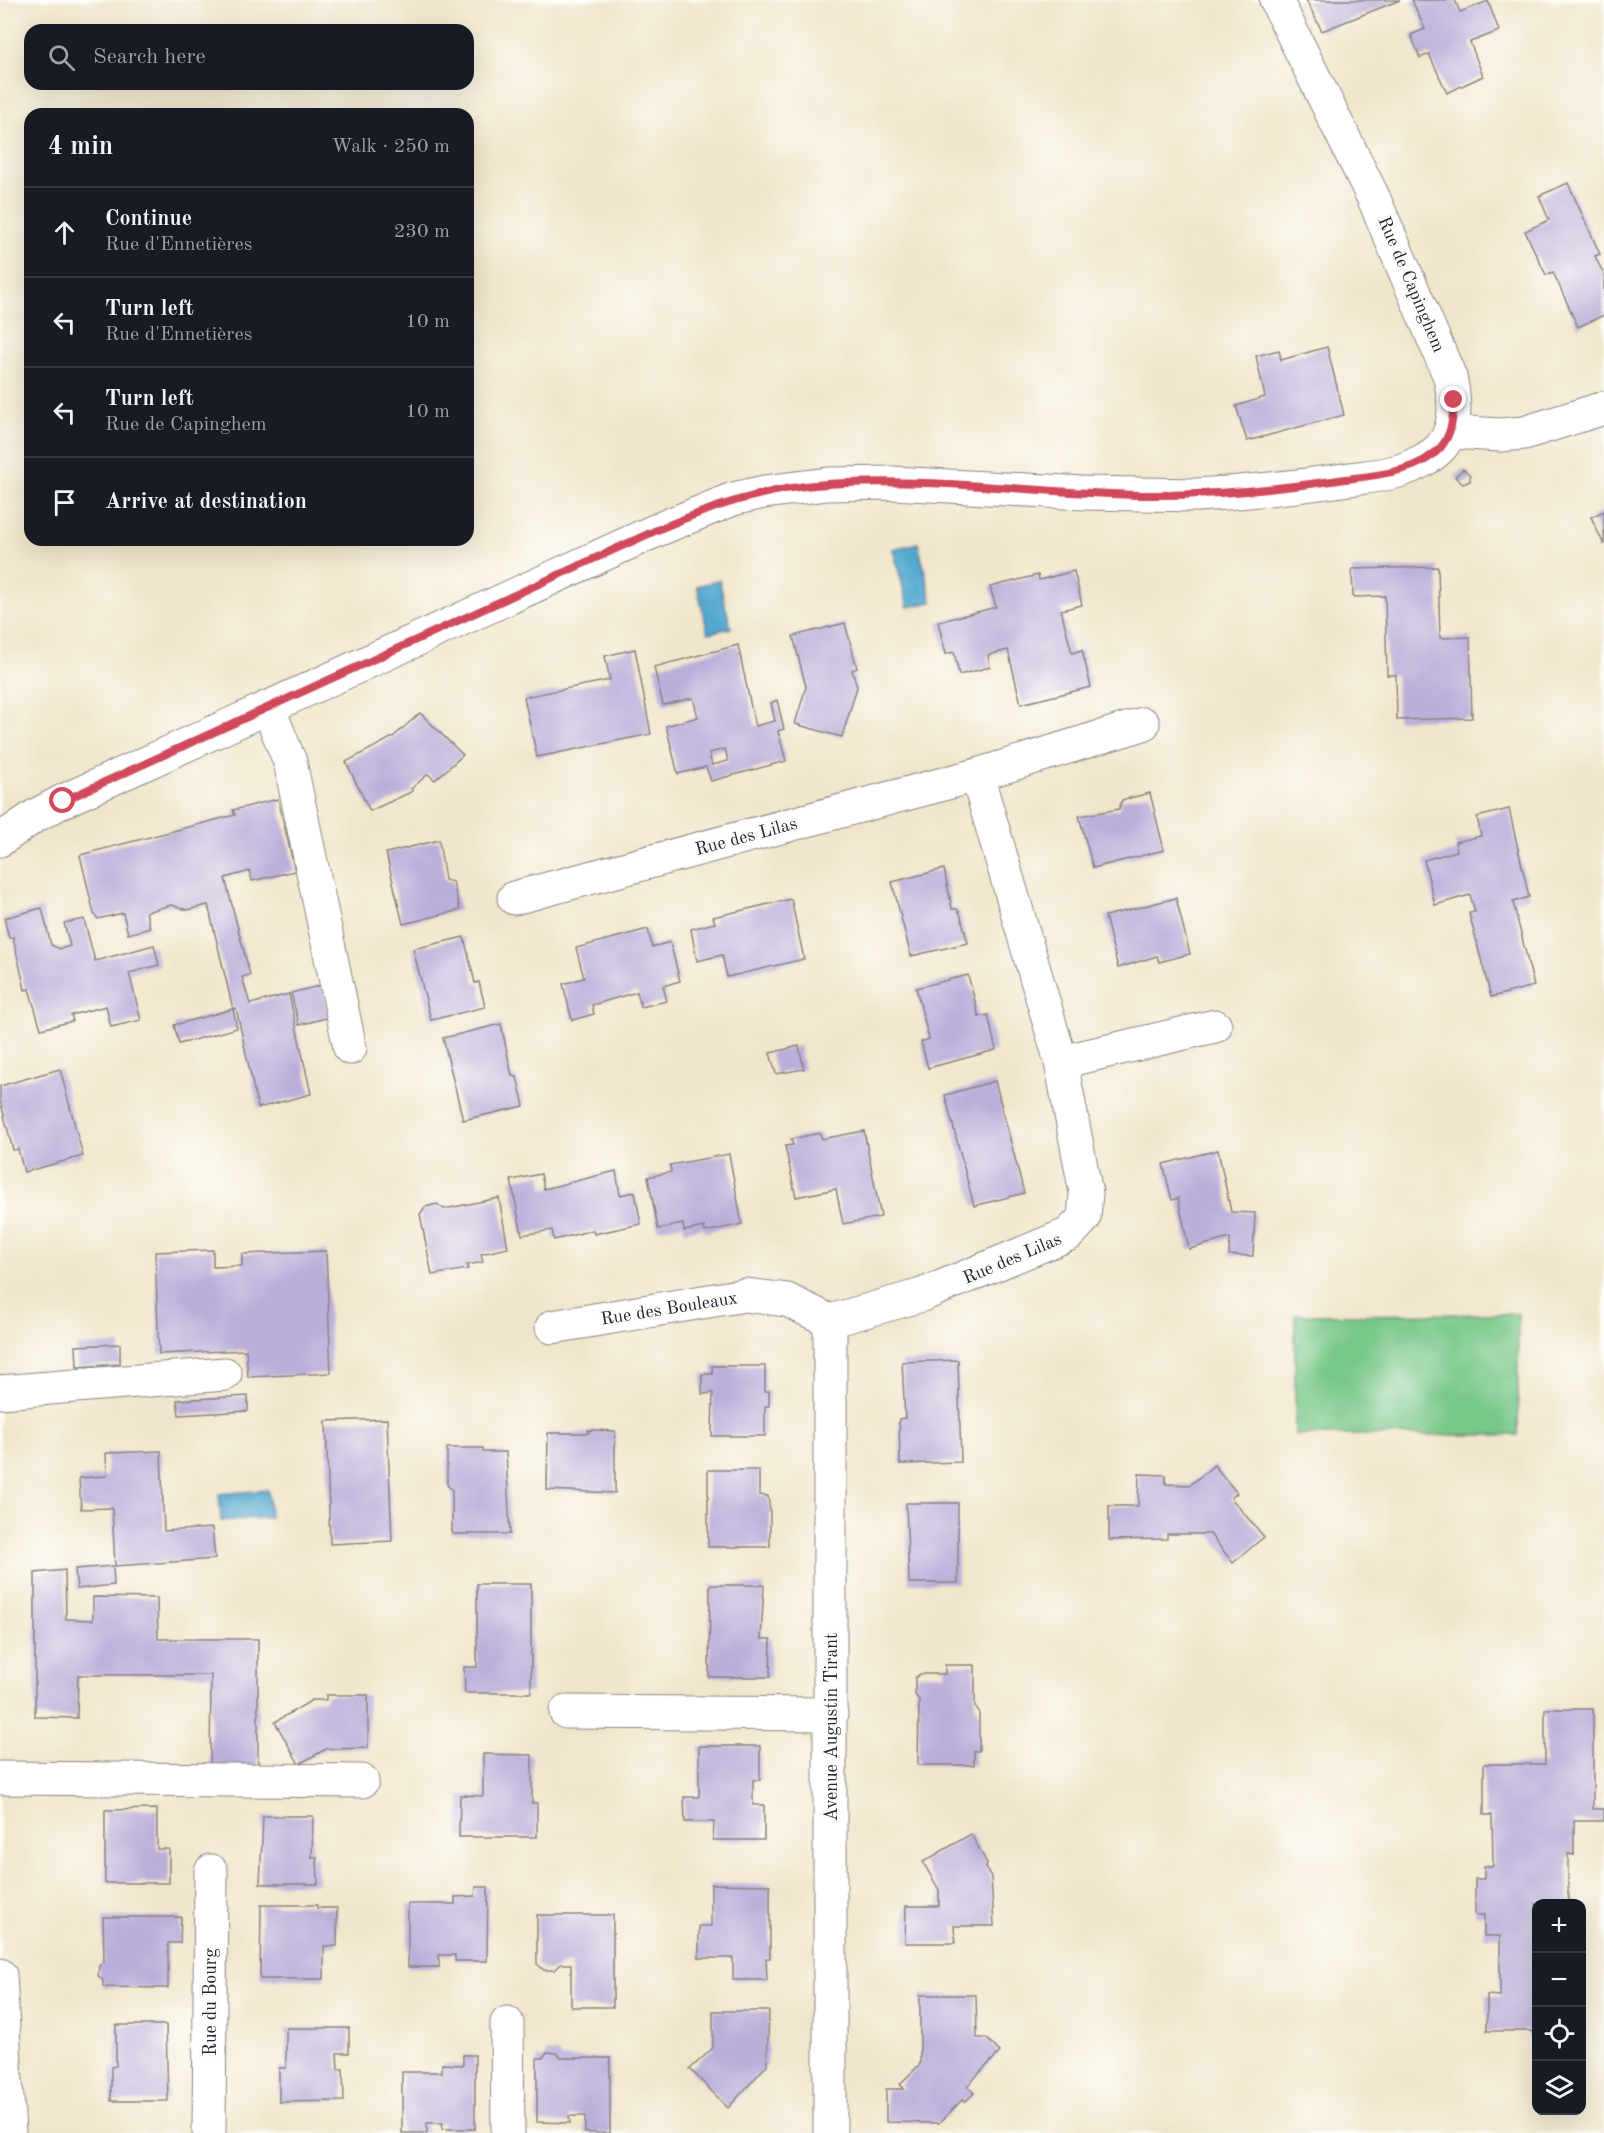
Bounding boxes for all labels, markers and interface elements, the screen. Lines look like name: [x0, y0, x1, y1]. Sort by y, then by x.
search box: [24, 24, 474, 90]
icon: search: [45, 41, 78, 74]
text: Search here: [93, 46, 206, 68]
text: 4 min: [48, 134, 113, 160]
text: Walk · 250 m: [331, 137, 450, 157]
text: Continue: [105, 208, 192, 230]
street label: Rue de Capinghem: [1374, 214, 1448, 355]
icon: ahead: [48, 216, 81, 249]
text: 230 m: [394, 222, 450, 242]
text: Rue d'Ennetières: [105, 235, 252, 255]
text: Turn left: [105, 298, 194, 320]
icon: left: [48, 306, 81, 339]
text: 10 m: [405, 312, 450, 332]
text: Rue d'Ennetières: [105, 325, 252, 345]
route end: [1440, 386, 1466, 412]
text: Turn left: [105, 388, 194, 410]
icon: left: [48, 396, 81, 429]
text: 10 m: [405, 402, 450, 422]
text: Rue de Capinghem: [105, 415, 267, 435]
icon: arrive: [48, 486, 81, 519]
text: Arrive at destination: [105, 491, 307, 513]
route start: [49, 787, 75, 813]
street label: Rue des Lilas: [693, 815, 799, 859]
street label: Rue des Lilas: [961, 1230, 1064, 1288]
street label: Rue des Bouleaux: [599, 1289, 739, 1329]
street label: Avenue Augustin Tirant: [823, 1633, 841, 1821]
map controls: [1532, 1899, 1586, 2115]
button: +: [1532, 1899, 1586, 1953]
street label: Rue du Bourg: [202, 1948, 220, 2056]
button: −: [1532, 1953, 1586, 2007]
button: locate: [1532, 2007, 1586, 2061]
button: layers: [1532, 2061, 1586, 2115]

